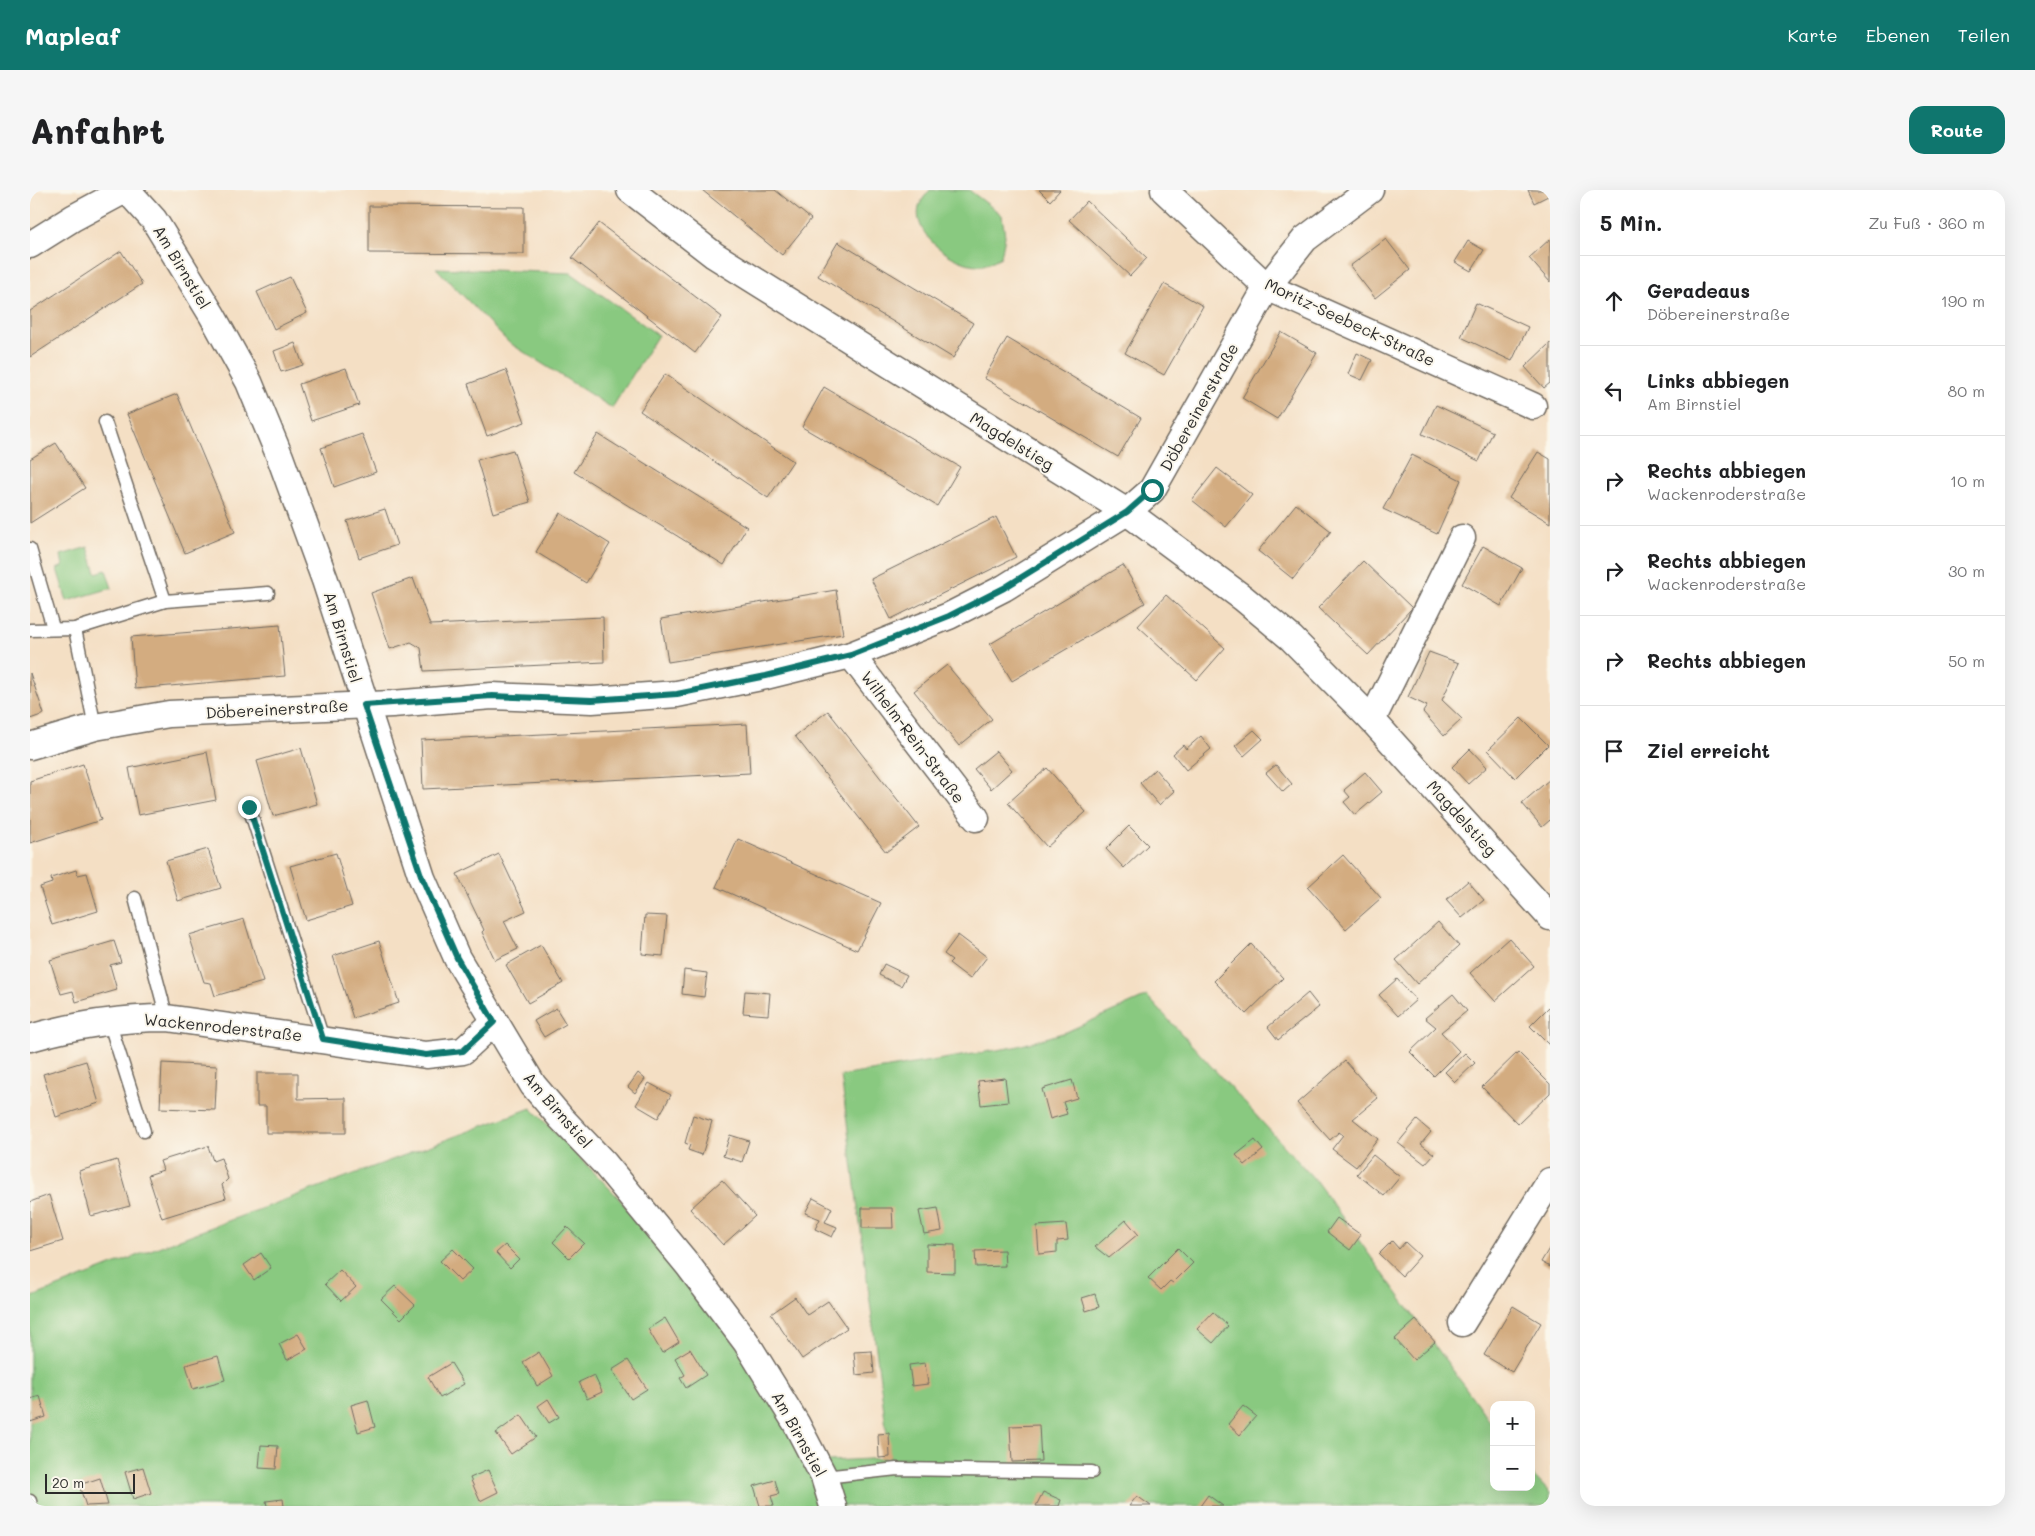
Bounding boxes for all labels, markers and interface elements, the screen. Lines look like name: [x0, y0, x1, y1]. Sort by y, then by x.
text: Mapleaf: [25, 20, 120, 51]
text: Karte: [1787, 23, 1838, 47]
text: Ebenen: [1866, 23, 1930, 47]
text: Teilen: [1958, 23, 2010, 47]
button: Route: [1909, 106, 2005, 154]
text: Anfahrt: [30, 107, 165, 153]
text: 5 Min.: [1600, 209, 1662, 236]
text: Zu Fuß · 360 m: [1869, 212, 1985, 233]
street label: Am Birnstiel: [149, 221, 216, 313]
street label: Moritz-Seebeck-Straße: [1262, 273, 1439, 370]
text: Geradeaus: [1647, 278, 1750, 303]
icon: ahead: [1600, 287, 1628, 315]
text: 190 m: [1941, 290, 1985, 311]
text: Döbereinerstraße: [1647, 303, 1790, 324]
street label: Döbereinerstraße: [1155, 339, 1242, 474]
text: Links abbiegen: [1647, 368, 1789, 393]
icon: left: [1600, 377, 1628, 405]
text: 80 m: [1948, 380, 1985, 401]
text: Am Birnstiel: [1647, 393, 1741, 414]
street label: Magdelstieg: [966, 407, 1058, 475]
text: Rechts abbiegen: [1647, 458, 1806, 483]
icon: right: [1600, 467, 1628, 495]
text: 10 m: [1950, 470, 1985, 491]
route start: [1141, 479, 1164, 502]
text: Wackenroderstraße: [1647, 483, 1806, 504]
text: Rechts abbiegen: [1647, 548, 1806, 573]
icon: right: [1600, 557, 1628, 585]
text: 30 m: [1948, 560, 1985, 581]
text: Wackenroderstraße: [1647, 573, 1806, 594]
street label: Am Birnstiel: [320, 589, 367, 685]
icon: right: [1600, 647, 1628, 675]
text: Rechts abbiegen: [1647, 648, 1806, 673]
text: 50 m: [1948, 650, 1985, 671]
street label: Wilhelm-Rein-Straße: [857, 666, 970, 807]
street label: Döbereinerstraße: [205, 694, 349, 723]
icon: arrive: [1600, 737, 1628, 765]
text: Ziel erreicht: [1647, 738, 1770, 763]
street label: Magdelstieg: [1423, 775, 1502, 860]
route end: [238, 796, 261, 819]
street label: Wackenroderstraße: [143, 1008, 303, 1045]
street label: Am Birnstiel: [520, 1067, 597, 1152]
street label: Am Birnstiel: [767, 1387, 831, 1480]
map controls: [1490, 1401, 1535, 1491]
button: +: [1490, 1401, 1535, 1446]
button: −: [1490, 1446, 1535, 1491]
scale bar: [45, 1471, 135, 1494]
text: 20 m: [52, 1473, 84, 1492]

